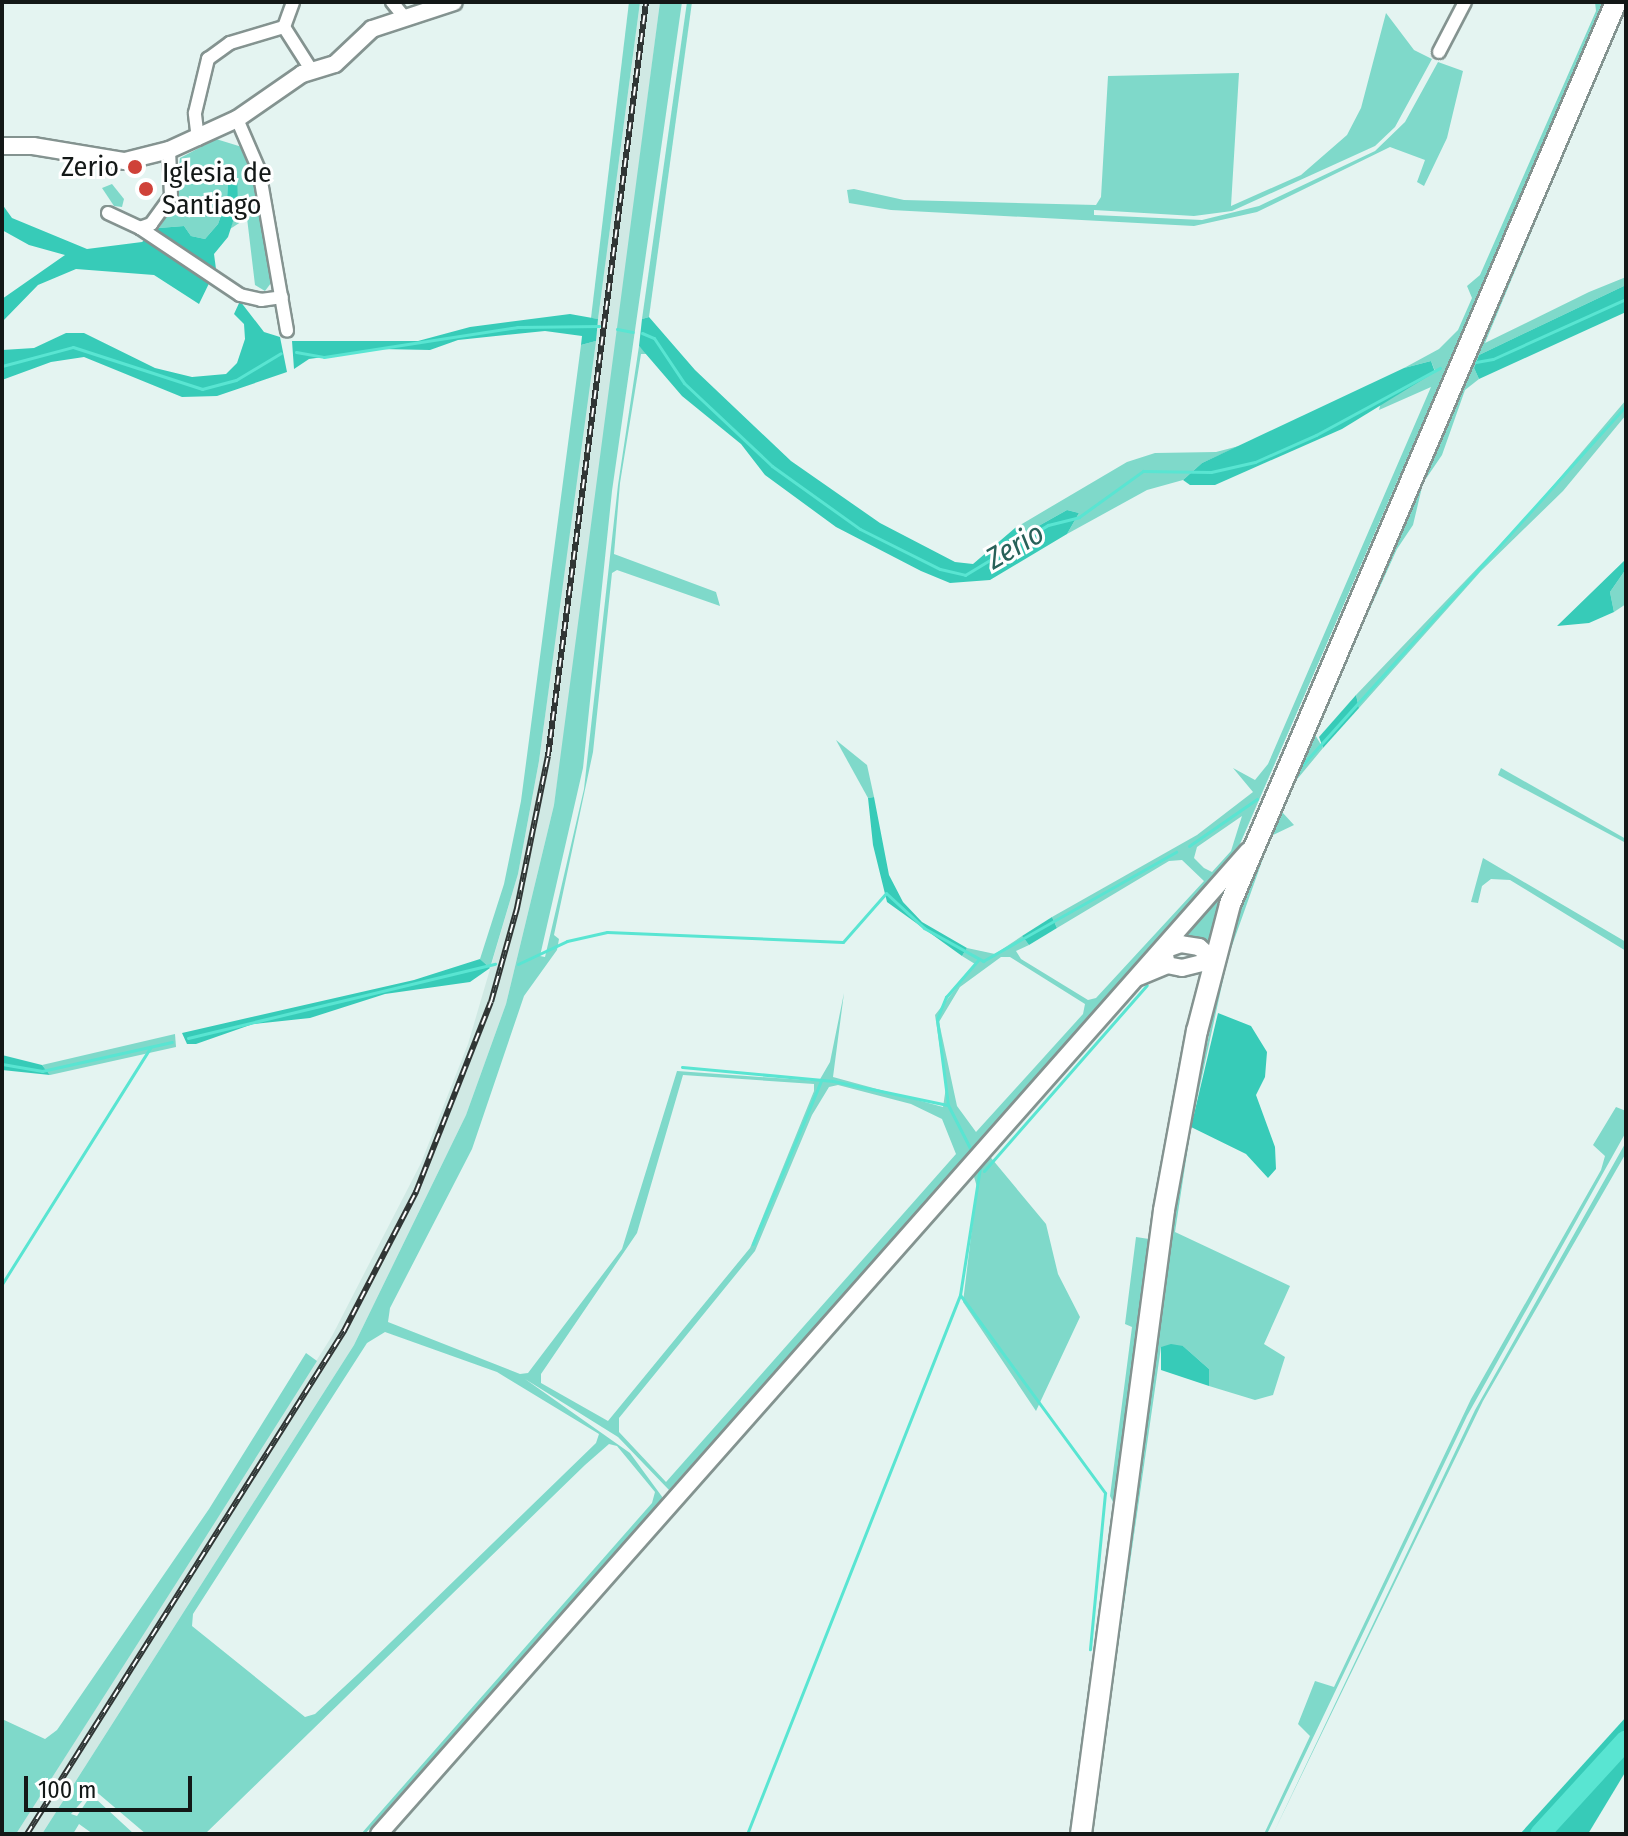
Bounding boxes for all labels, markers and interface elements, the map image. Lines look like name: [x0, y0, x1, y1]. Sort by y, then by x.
place label: Zerio: [61, 150, 119, 184]
place label: Iglesia de Santiago: [162, 156, 272, 222]
marker: Zerio: [126, 158, 144, 176]
marker: Iglesia de Santiago: [137, 180, 155, 198]
water label: Zerio: [980, 515, 1050, 577]
scale bar: [28, 1760, 196, 1810]
text: 100 m: [38, 1776, 96, 1804]

